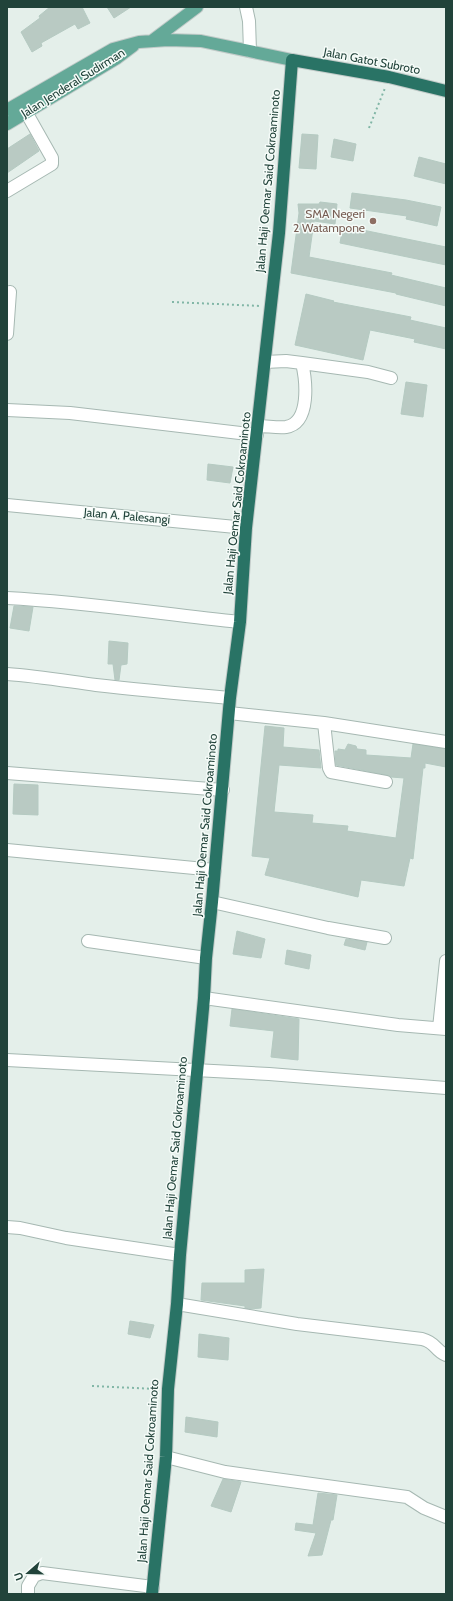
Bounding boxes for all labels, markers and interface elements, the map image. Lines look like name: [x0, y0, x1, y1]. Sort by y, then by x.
street label: Jalan Jenderal Sudirman: [17, 44, 128, 121]
street label: Jalan Gatot Subroto: [321, 44, 422, 77]
street label: Jalan Haji Oemar Said Cokroaminoto: [252, 89, 283, 274]
place label: SMA Negeri 2 Watampone: [293, 206, 365, 235]
marker: SMA Negeri 2 Watampone: [368, 216, 378, 226]
street label: Jalan Haji Oemar Said Cokroaminoto: [219, 411, 254, 596]
street label: Jalan A. Palesangi: [82, 504, 171, 527]
street label: Jalan Haji Oemar Said Cokroaminoto: [189, 733, 220, 918]
street label: Jalan Haji Oemar Said Cokroaminoto: [159, 1056, 190, 1241]
street label: Jalan Haji Oemar Said Cokroaminoto: [134, 1379, 161, 1564]
north arrow: [8, 1553, 48, 1593]
text: U: [11, 1570, 27, 1583]

